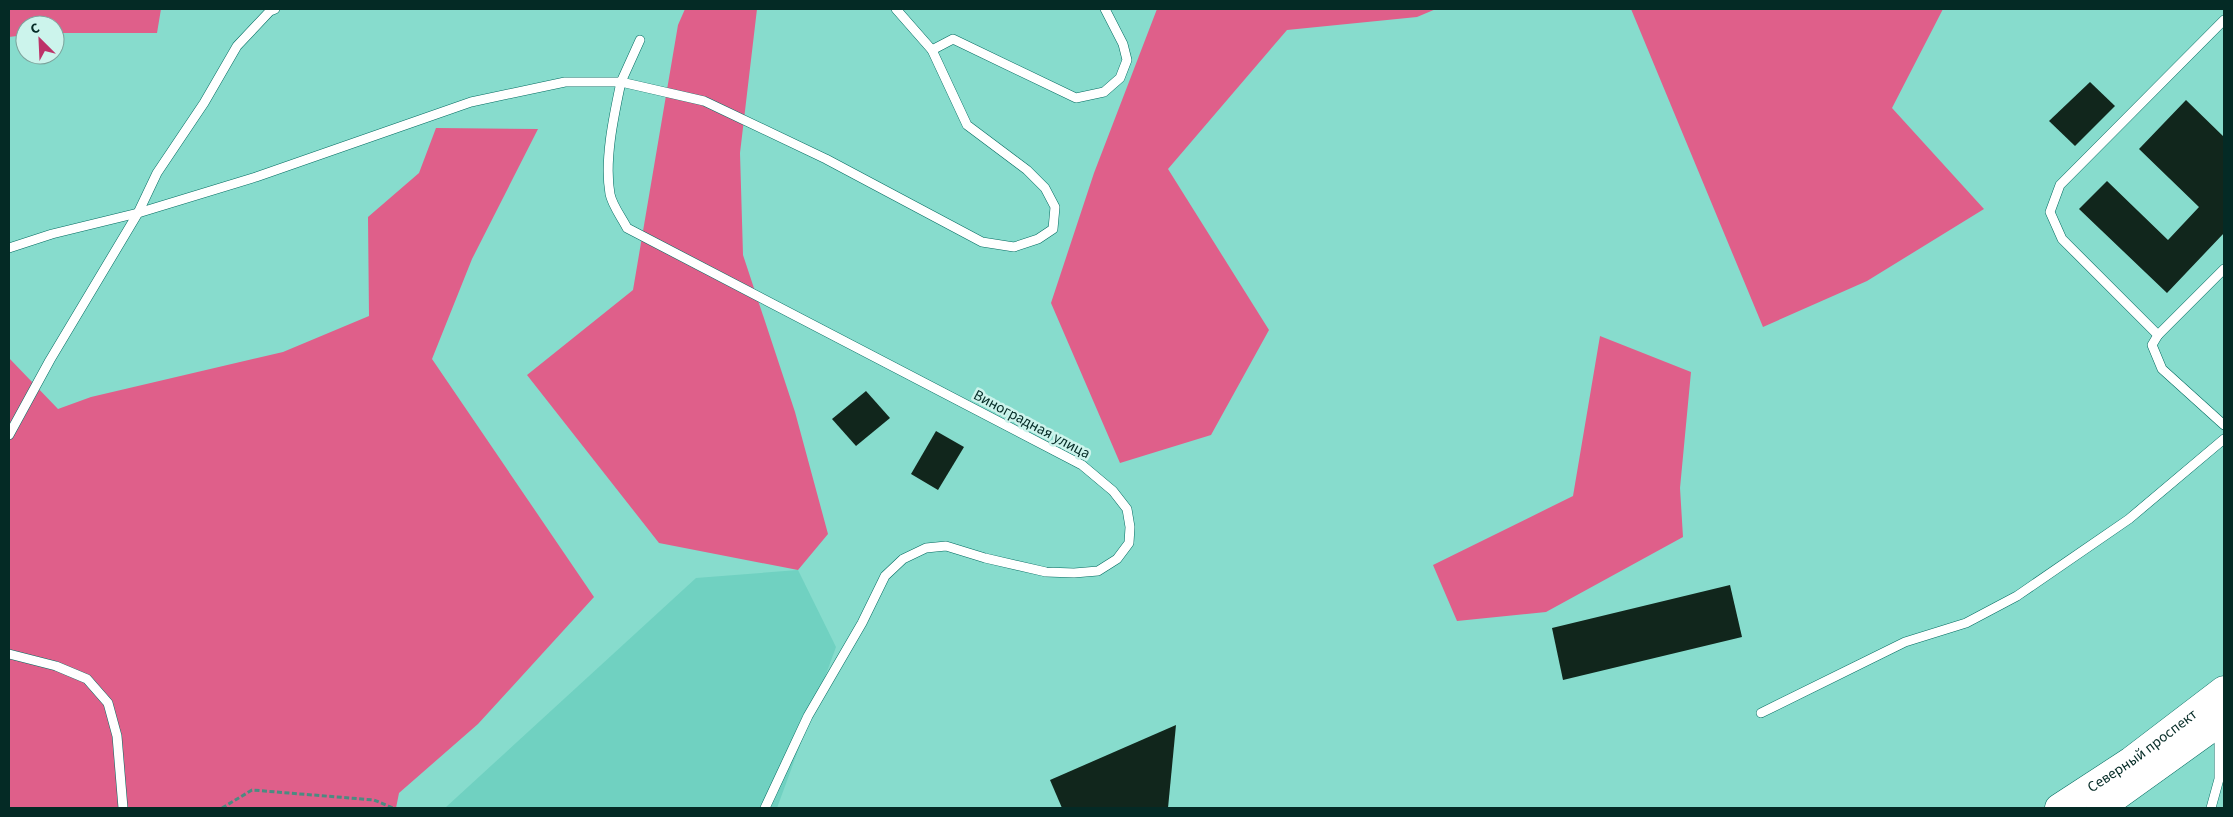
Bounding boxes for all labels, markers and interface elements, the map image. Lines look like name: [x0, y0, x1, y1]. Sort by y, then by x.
north arrow: [15, 15, 65, 65]
text: С: [27, 18, 43, 40]
street label: Виноградная улица: [970, 385, 1094, 464]
street label: Северный проспект: [2083, 704, 2202, 798]

